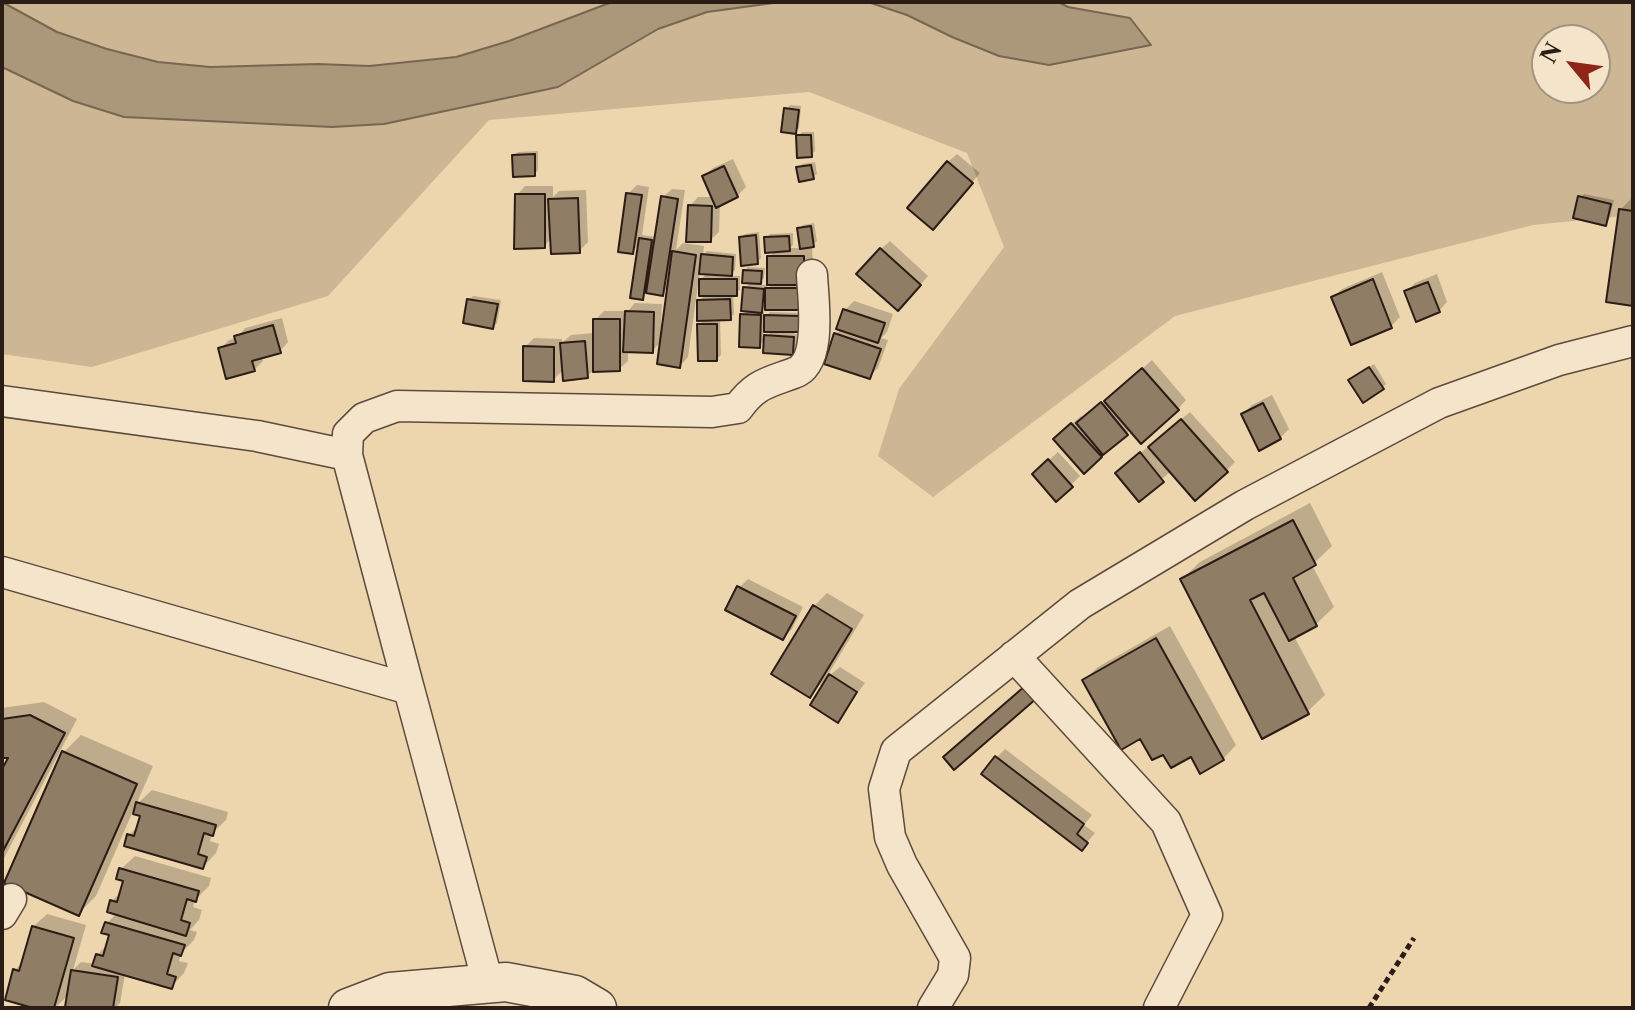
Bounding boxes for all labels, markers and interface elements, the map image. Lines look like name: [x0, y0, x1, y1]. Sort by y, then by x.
north arrow: [1531, 24, 1611, 104]
text: N: [1535, 38, 1568, 68]

